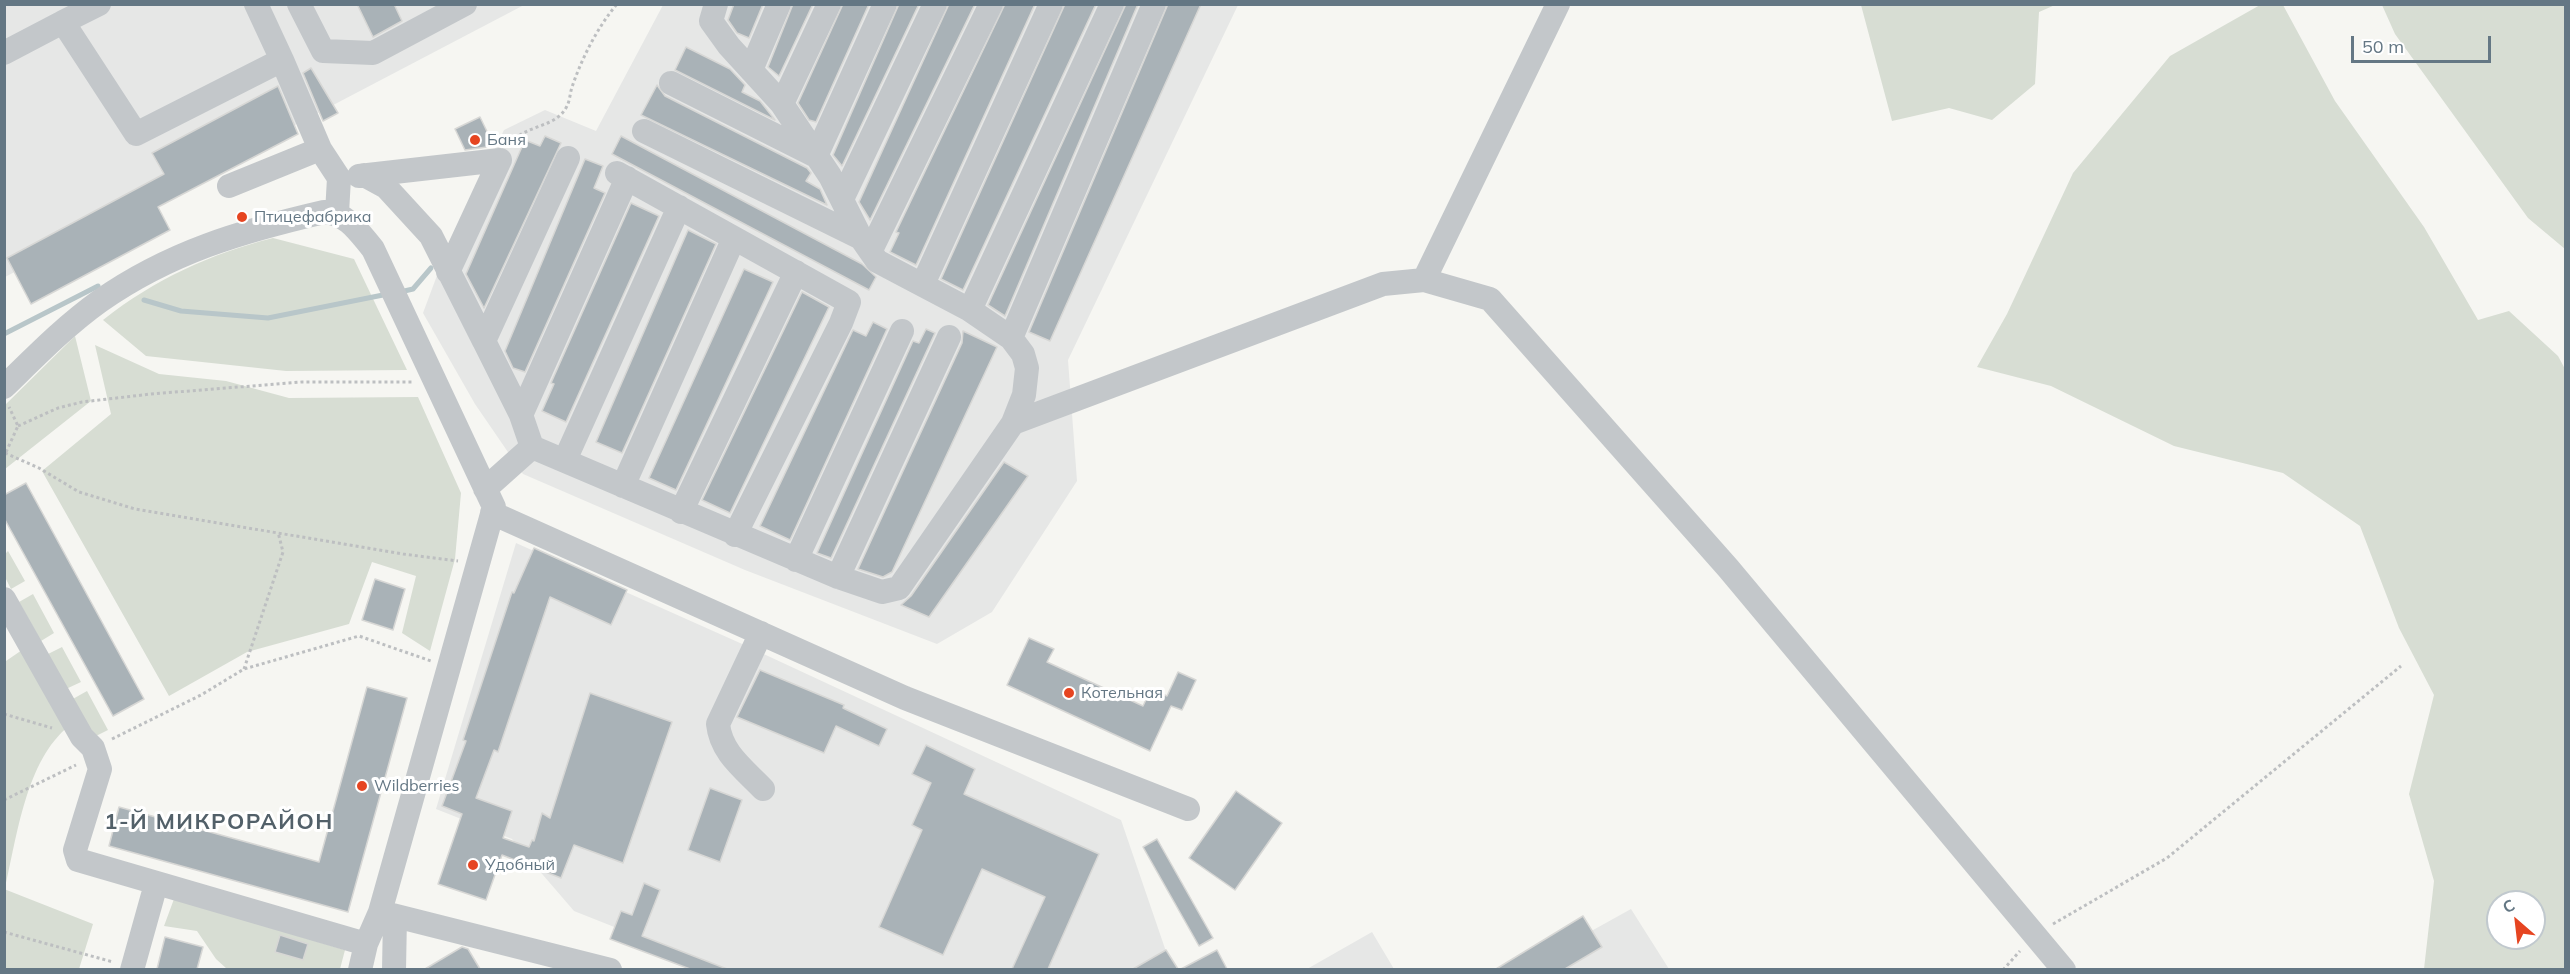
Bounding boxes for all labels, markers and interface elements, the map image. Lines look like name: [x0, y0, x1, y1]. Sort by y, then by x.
scale bar: [2354, 24, 2494, 62]
text: 50 m: [2362, 35, 2404, 58]
place label: Баня: [487, 130, 526, 150]
marker: Баня: [468, 133, 482, 147]
place label: Птицефабрика: [254, 207, 371, 227]
marker: Птицефабрика: [235, 210, 249, 224]
place label: Котельная: [1081, 683, 1163, 703]
marker: Котельная: [1062, 686, 1076, 700]
place label: Wildberries: [374, 776, 459, 796]
marker: Wildberries: [355, 779, 369, 793]
district label: 1-Й МИКРОРАЙОН: [104, 809, 334, 835]
place label: Удобный: [485, 855, 555, 875]
marker: Удобный: [466, 858, 480, 872]
north arrow: [2486, 890, 2546, 950]
text: С: [2499, 894, 2518, 917]

